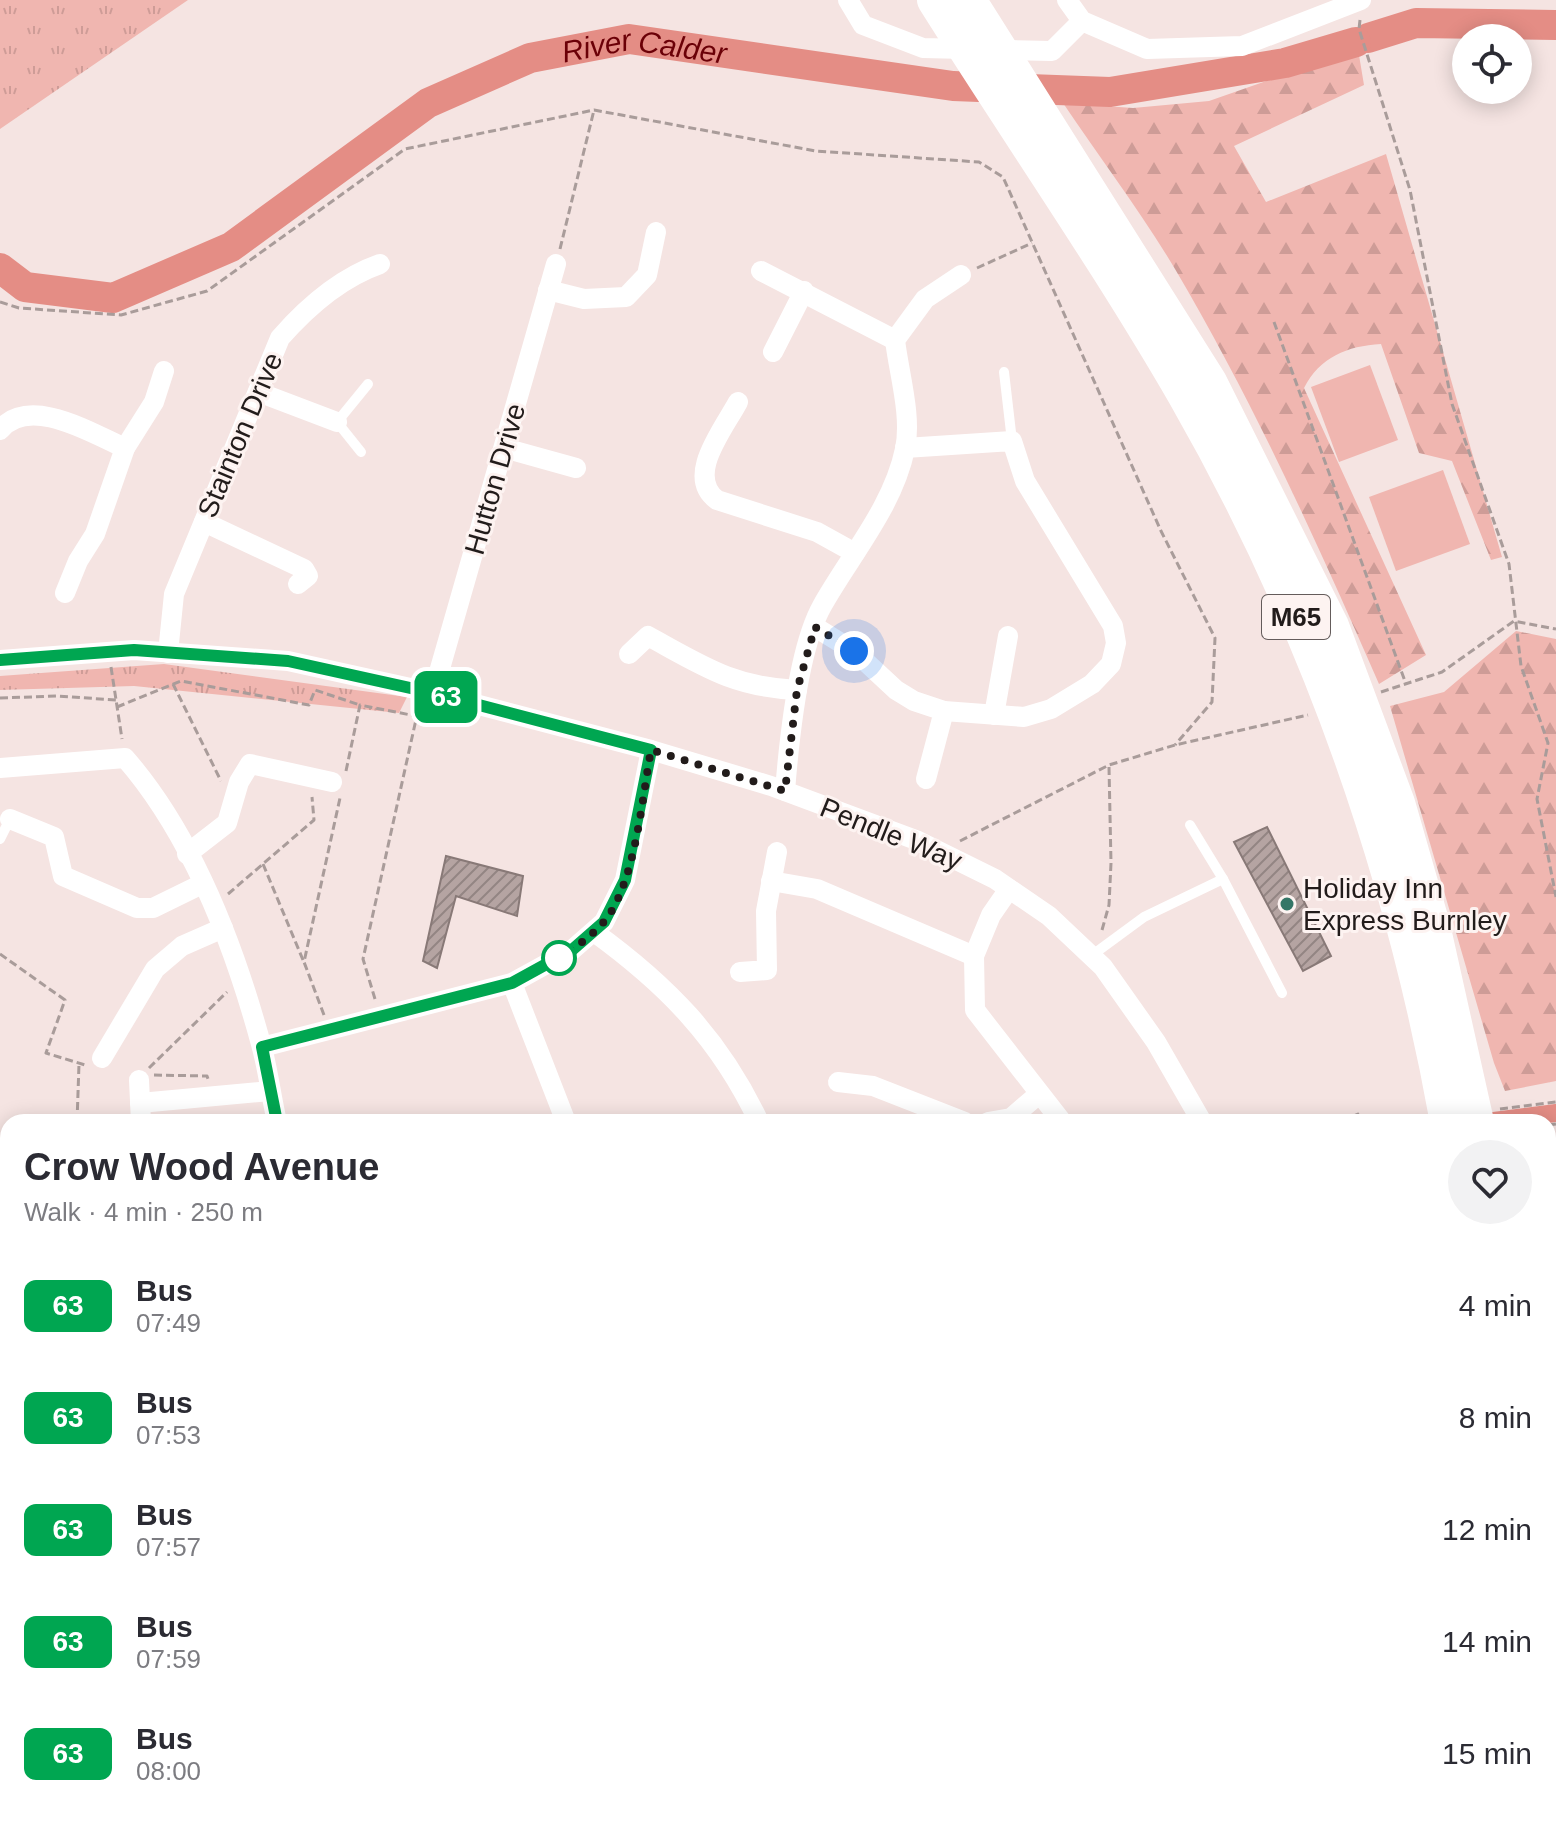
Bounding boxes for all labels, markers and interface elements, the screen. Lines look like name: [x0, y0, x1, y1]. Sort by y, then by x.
water label: River Calder: [559, 22, 730, 70]
map controls: [1452, 24, 1532, 104]
button: locate: [1452, 24, 1532, 104]
street label: Stainton Drive: [191, 348, 289, 522]
street label: Hutton Drive: [459, 400, 531, 558]
road number: M65: [1262, 595, 1330, 639]
your location: [834, 631, 874, 671]
line badge: 63: [410, 671, 482, 723]
text: 63: [430, 681, 462, 712]
street label: Pendle Way: [816, 792, 966, 876]
place label: Holiday Inn Express Burnley: [1303, 873, 1507, 936]
marker: Holiday Inn Express Burnley: [1278, 895, 1296, 913]
unlabelled marker: [542, 941, 576, 975]
button: heart: [1448, 1140, 1532, 1224]
text: Crow Wood Avenue: [24, 1146, 379, 1188]
text: Walk · 4 min · 250 m: [24, 1197, 263, 1227]
text: Bus: [136, 1274, 193, 1307]
text: 4 min: [1459, 1289, 1532, 1322]
text: 63: [52, 1290, 84, 1321]
text: 07:49: [136, 1308, 201, 1338]
text: Bus: [136, 1386, 193, 1419]
text: 8 min: [1459, 1401, 1532, 1434]
text: 63: [52, 1402, 84, 1433]
text: 07:53: [136, 1420, 201, 1450]
text: Bus: [136, 1498, 193, 1531]
text: 12 min: [1442, 1513, 1532, 1546]
text: 63: [52, 1514, 84, 1545]
text: 07:57: [136, 1532, 201, 1562]
text: Bus: [136, 1610, 193, 1643]
text: 14 min: [1442, 1625, 1532, 1658]
text: 63: [52, 1626, 84, 1657]
text: 07:59: [136, 1644, 201, 1674]
text: Bus: [136, 1722, 193, 1755]
text: 15 min: [1442, 1737, 1532, 1770]
text: 63: [52, 1738, 84, 1769]
text: 08:00: [136, 1756, 201, 1786]

